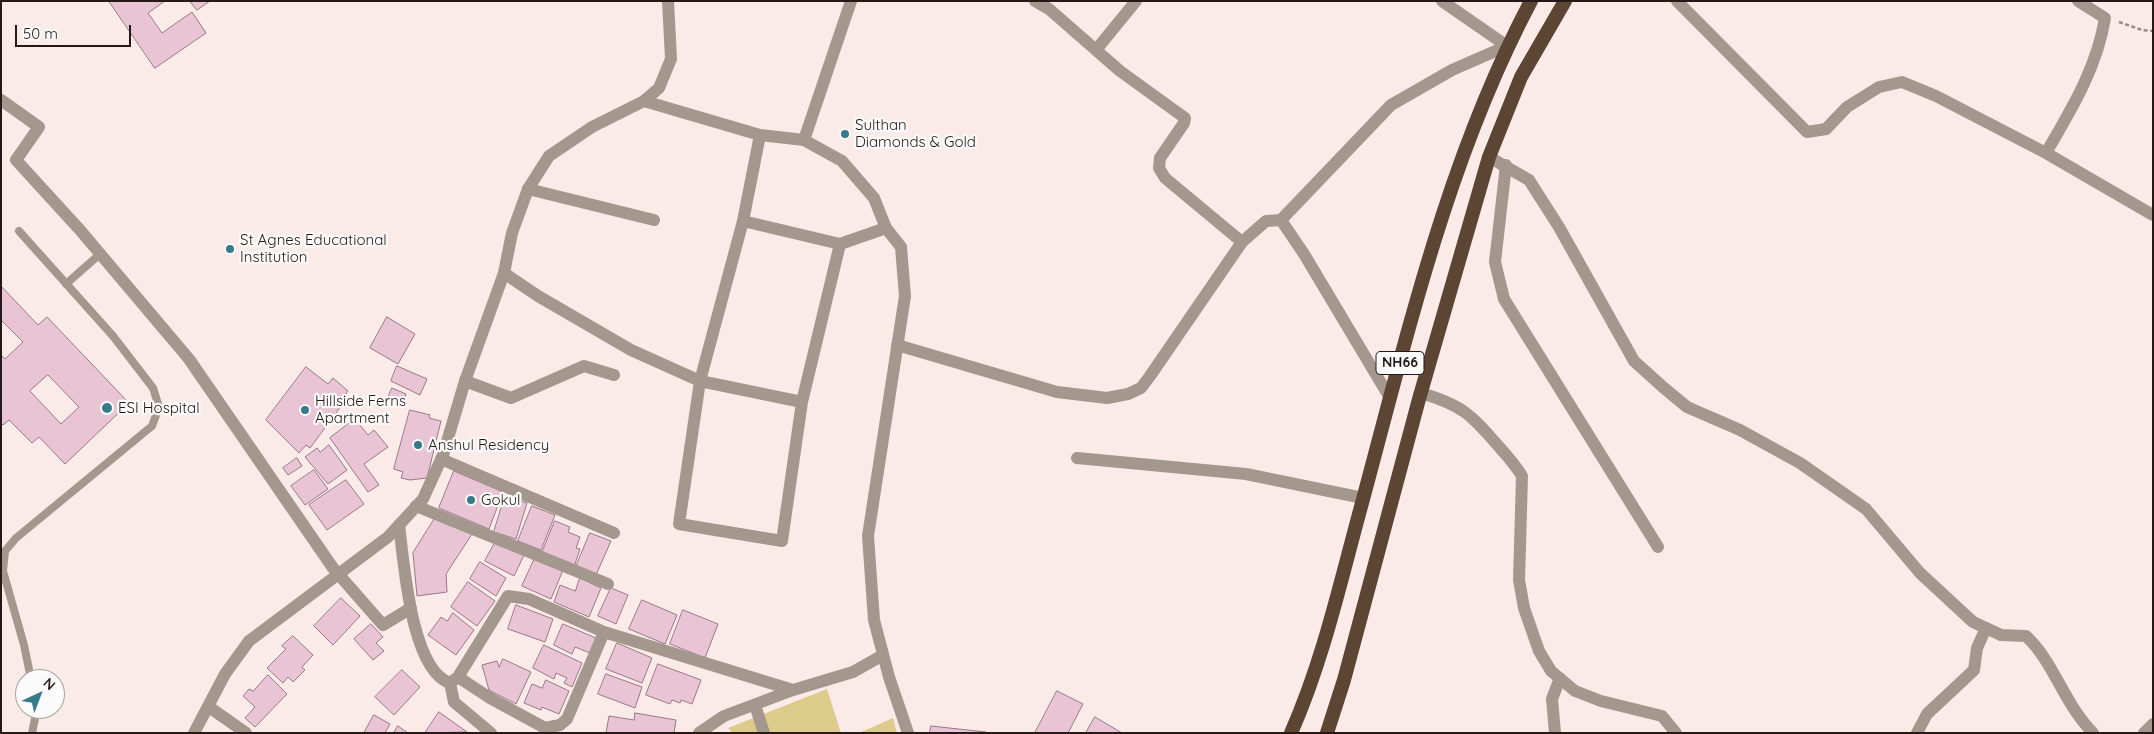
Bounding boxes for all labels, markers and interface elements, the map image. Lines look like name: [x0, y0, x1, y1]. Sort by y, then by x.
scale bar: [18, 15, 134, 47]
text: 50 m: [23, 24, 58, 43]
place label: Sulthan Diamonds & Gold: [855, 116, 976, 151]
marker: Sulthan Diamonds & Gold: [839, 128, 851, 140]
place label: St Agnes Educational Institution: [240, 231, 387, 266]
marker: St Agnes Educational Institution: [224, 243, 236, 255]
road number: NH66: [1376, 352, 1424, 374]
place label: Hillside Ferns Apartment: [315, 392, 406, 427]
place label: ESI Hospital: [118, 399, 200, 417]
marker: ESI Hospital: [100, 401, 114, 415]
marker: Hillside Ferns Apartment: [299, 404, 311, 416]
place label: Anshul Residency: [428, 436, 549, 454]
marker: Anshul Residency: [412, 439, 424, 451]
place label: Gokul: [481, 491, 520, 509]
marker: Gokul: [465, 494, 477, 506]
north arrow: [15, 669, 65, 719]
text: N: [40, 674, 59, 694]

